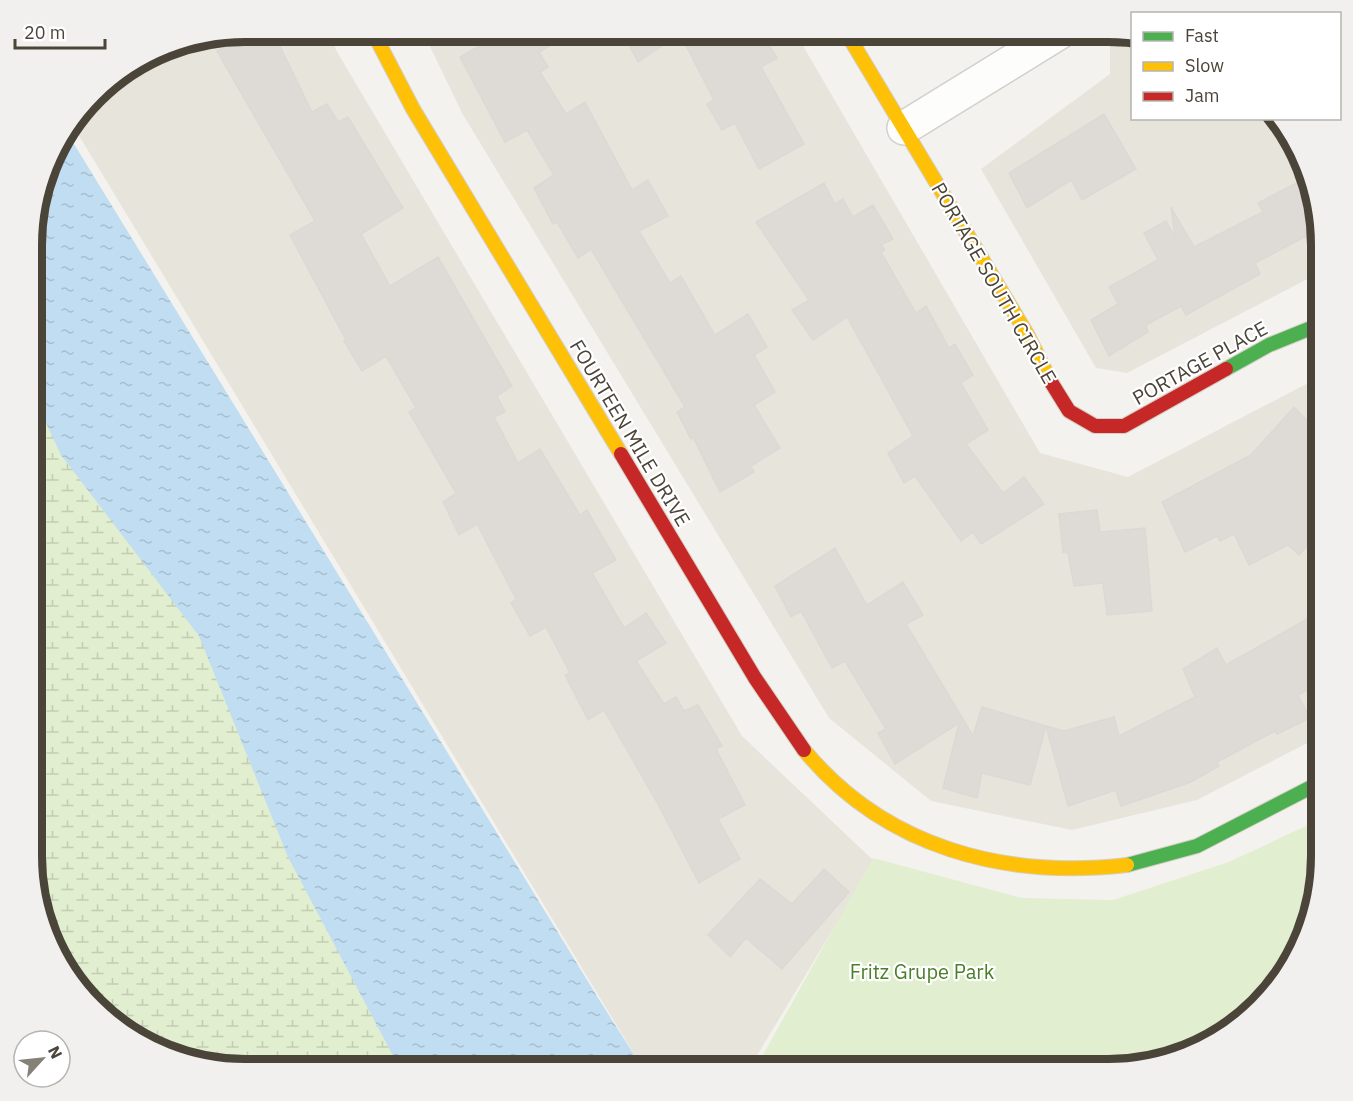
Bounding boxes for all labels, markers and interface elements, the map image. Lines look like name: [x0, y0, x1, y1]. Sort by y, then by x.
scale bar: [15, 12, 105, 50]
legend: [1131, 12, 1341, 120]
text: 20 m: [24, 21, 66, 44]
text: Fast: [1185, 24, 1219, 47]
text: Slow: [1185, 54, 1224, 77]
text: Jam: [1185, 84, 1220, 107]
street label: PORTAGE SOUTH CIRCLE: [926, 177, 1063, 388]
street label: PORTAGE PLACE: [1127, 314, 1272, 411]
street label: FOURTEEN MILE DRIVE: [564, 334, 697, 531]
park label: Fritz Grupe Park: [850, 958, 995, 985]
north arrow: [12, 1029, 72, 1089]
text: N: [44, 1042, 67, 1062]

